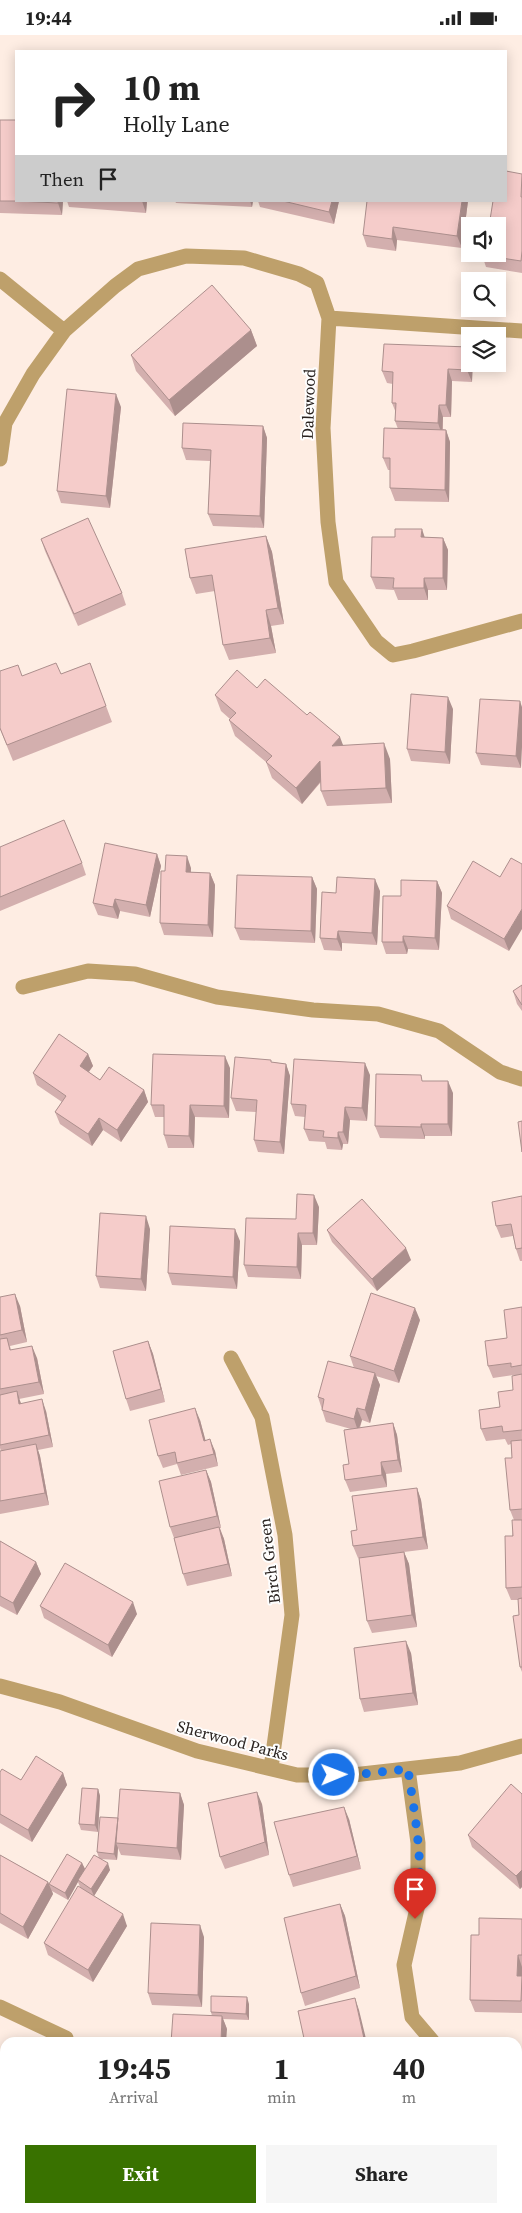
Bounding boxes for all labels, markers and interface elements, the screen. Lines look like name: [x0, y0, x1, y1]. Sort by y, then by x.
text: 19:44: [25, 5, 72, 31]
text: 10 m: [123, 64, 200, 112]
icon: right: [40, 70, 105, 135]
text: Holly Lane: [123, 109, 230, 139]
icon: arrive: [94, 165, 122, 193]
text: Then: [40, 166, 84, 192]
map controls: [461, 217, 506, 372]
button: sound: [461, 217, 506, 262]
button: search: [461, 272, 506, 317]
button: layers: [461, 327, 506, 372]
street label: Dalewood: [296, 368, 320, 440]
street label: Birch Green: [253, 1517, 285, 1605]
street label: Sherwood Parks: [175, 1715, 291, 1765]
position arrow: [307, 1748, 359, 1800]
pin: [394, 1868, 436, 1919]
icon: arrive: [401, 1875, 429, 1903]
text: 19:45: [97, 2048, 171, 2089]
text: 1: [274, 2048, 290, 2089]
text: 40: [393, 2048, 425, 2089]
text: Arrival: [109, 2086, 158, 2108]
text: min: [267, 2086, 296, 2108]
text: m: [402, 2086, 416, 2108]
button: Exit: [25, 2145, 256, 2203]
button: Share: [266, 2145, 497, 2203]

